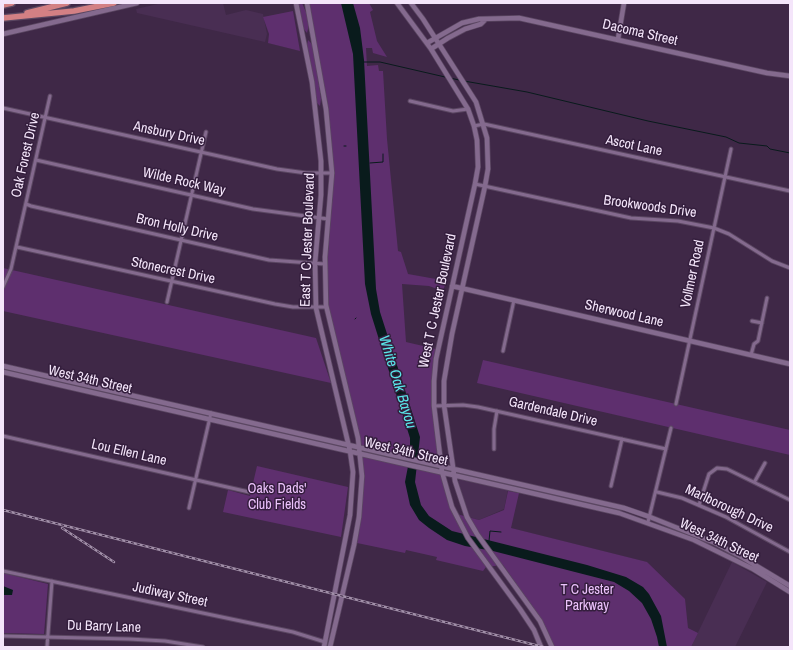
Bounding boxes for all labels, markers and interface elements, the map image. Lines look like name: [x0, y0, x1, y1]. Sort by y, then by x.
street label: Dacoma Street: [601, 16, 679, 50]
street label: Oak Forest Drive: [8, 111, 44, 199]
street label: Ansbury Drive: [132, 118, 206, 150]
street label: Ascot Lane: [604, 132, 664, 160]
street label: Wilde Rock Way: [141, 164, 227, 200]
street label: East T C Jester Boulevard: [297, 173, 319, 307]
street label: Brookwoods Drive: [602, 192, 698, 222]
street label: Bron Holly Drive: [134, 210, 220, 246]
street label: West T C Jester Boulevard: [416, 232, 460, 370]
street label: Vollmer Road: [678, 239, 708, 309]
street label: Stonecrest Drive: [129, 254, 217, 288]
street label: Sherwood Lane: [583, 297, 665, 331]
water label: White Oak Bayou: [374, 333, 420, 431]
street label: West 34th Street: [47, 362, 133, 398]
street label: Gardendale Drive: [507, 394, 599, 430]
street label: West 34th Street: [363, 434, 449, 470]
street label: Lou Ellen Lane: [90, 436, 168, 470]
park label: Oaks Dads' Club Fields: [248, 481, 306, 514]
street label: Marlborough Drive: [682, 481, 776, 537]
street label: West 34th Street: [677, 515, 761, 567]
street label: Judiway Street: [131, 579, 209, 611]
park label: T C Jester Parkway: [561, 582, 613, 614]
street label: Du Barry Lane: [67, 617, 141, 637]

